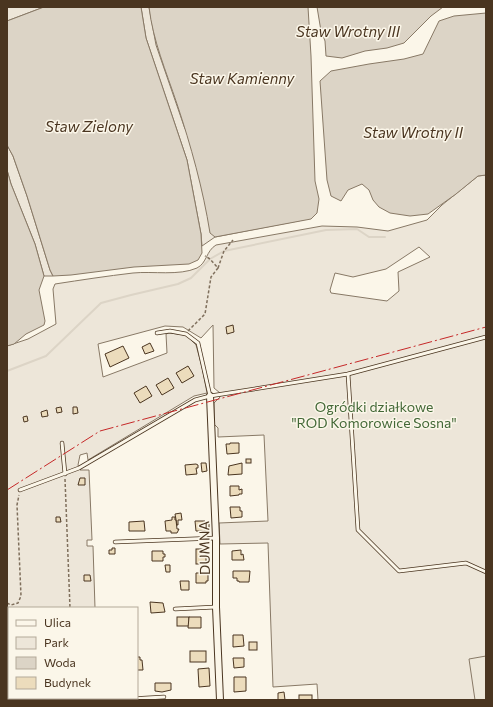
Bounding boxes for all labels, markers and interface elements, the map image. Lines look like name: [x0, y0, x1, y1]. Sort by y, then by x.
water label: Staw Wrotny III: [296, 22, 401, 40]
water label: Staw Kamienny: [190, 69, 296, 87]
water label: Staw Zielony: [45, 117, 134, 135]
water label: Staw Wrotny II: [363, 123, 464, 141]
park label: Ogródki działkowe "ROD Komorowice Sosna": [291, 398, 457, 431]
street label: DUMNA: [195, 521, 213, 575]
legend: [8, 607, 138, 699]
text: Ulica: [44, 615, 71, 629]
text: Park: [44, 635, 70, 649]
text: Woda: [44, 655, 76, 669]
text: Budynek: [44, 675, 92, 689]

